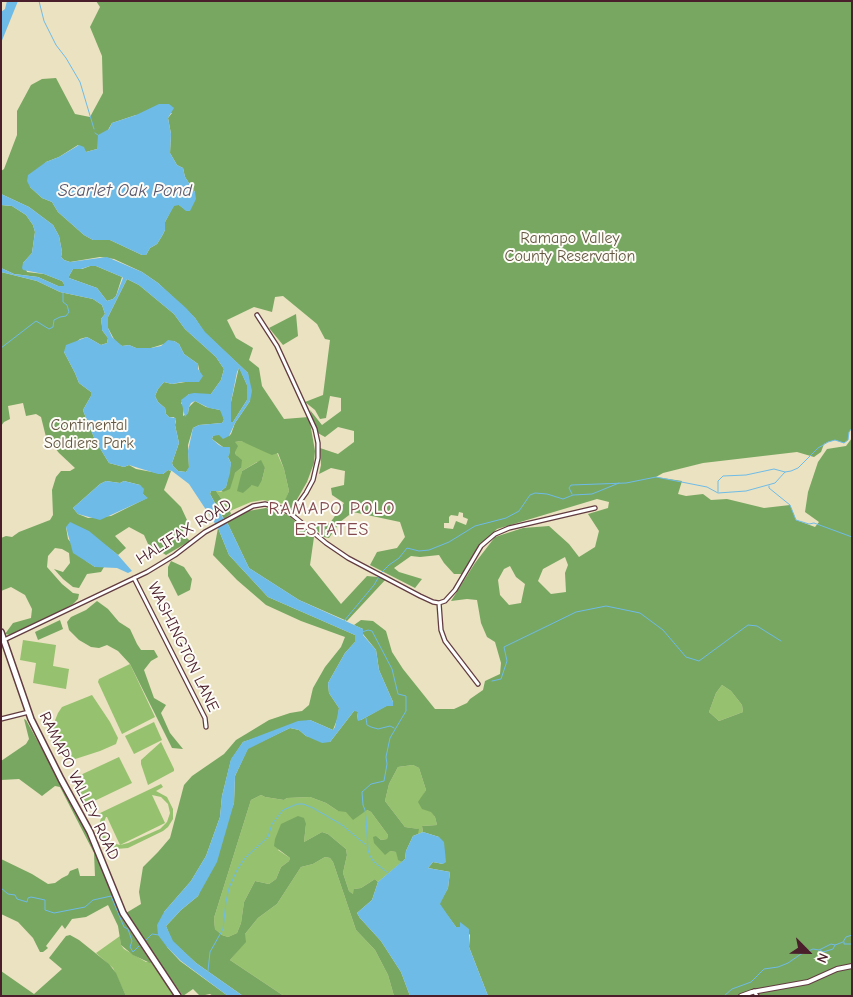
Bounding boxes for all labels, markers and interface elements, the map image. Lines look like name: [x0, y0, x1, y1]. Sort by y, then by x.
water label: Scarlet Oak Pond: [58, 180, 192, 202]
park label: Ramapo Valley County Reservation: [505, 228, 635, 266]
park label: Continental Soldiers Park: [44, 415, 134, 453]
street label: HALIFAX ROAD: [133, 495, 235, 569]
district label: RAMAPO POLO ESTATES: [267, 498, 397, 540]
street label: WASHINGTON LANE: [143, 579, 223, 715]
street label: RAMAPO VALLEY ROAD: [35, 709, 123, 863]
north arrow: [783, 927, 833, 977]
text: N: [813, 951, 832, 966]

